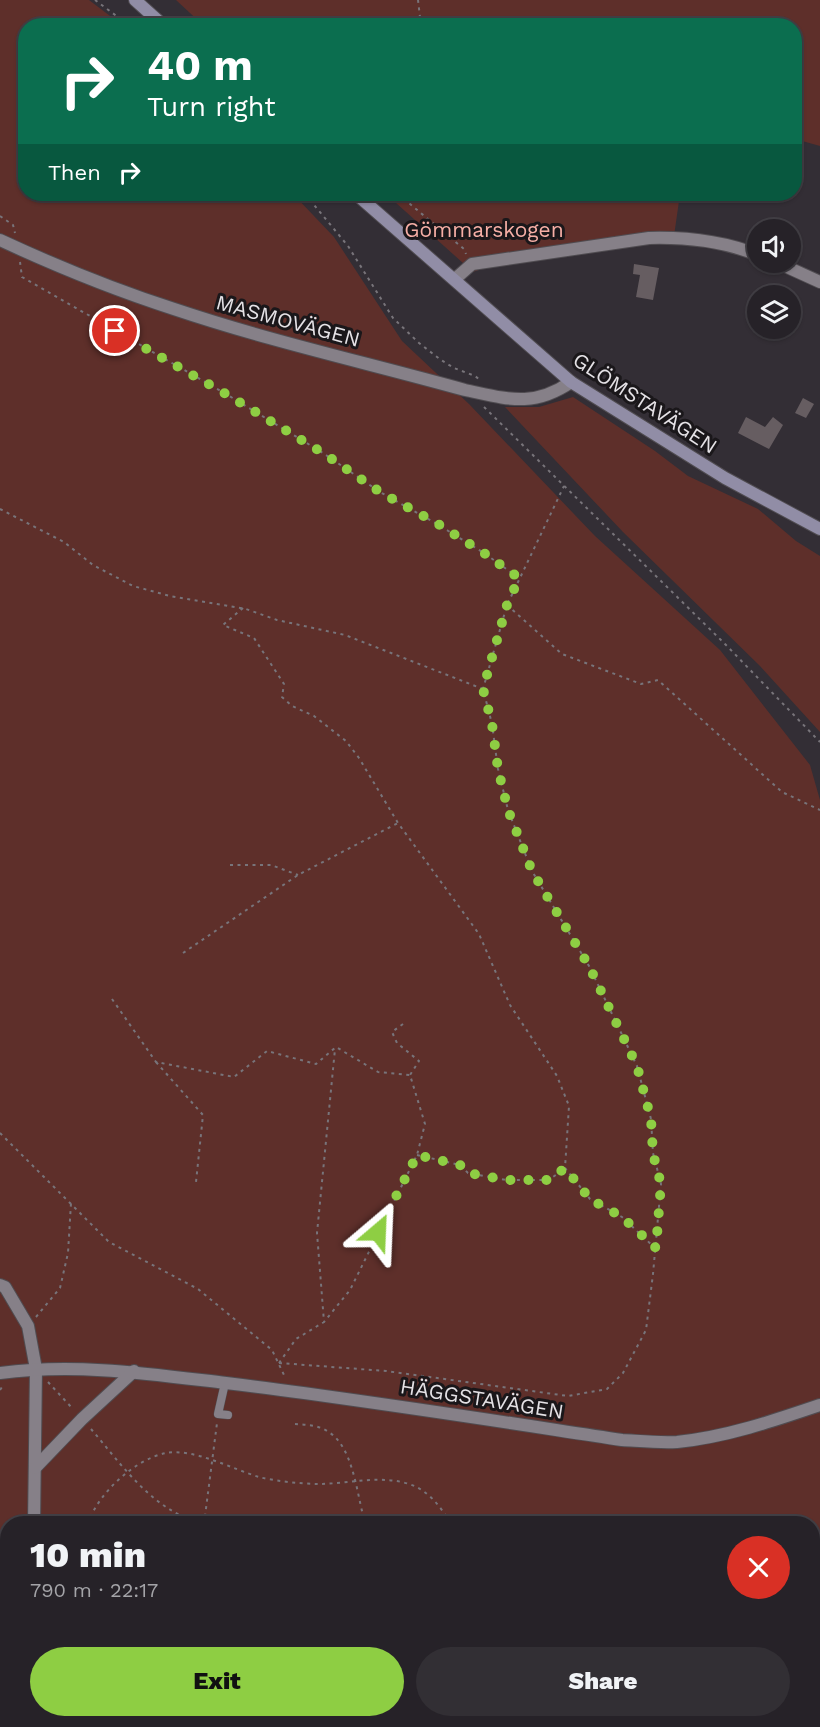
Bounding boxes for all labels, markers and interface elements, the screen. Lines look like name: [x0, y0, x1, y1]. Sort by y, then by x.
text: 40 m: [147, 41, 253, 90]
icon: right: [48, 42, 126, 120]
text: Turn right: [147, 91, 276, 123]
icon: right: [113, 156, 146, 189]
text: Then: [48, 160, 101, 185]
park label: Gömmarskogen: [404, 217, 564, 242]
map controls: [747, 219, 801, 339]
button: sound: [747, 219, 801, 273]
button: layers: [747, 285, 801, 339]
street label: MASMOVÄGEN: [213, 289, 363, 352]
pin: [89, 305, 140, 356]
icon: arrive: [98, 314, 131, 347]
street label: GLÖMSTAVÄGEN: [568, 347, 722, 459]
position arrow: [346, 1200, 410, 1264]
street label: HÄGGSTAVÄGEN: [399, 1373, 566, 1424]
text: 10 min: [30, 1534, 146, 1576]
button: close: [727, 1536, 790, 1599]
text: 790 m · 22:17: [30, 1578, 158, 1602]
button: Exit: [30, 1647, 404, 1716]
button: Share: [416, 1647, 790, 1716]

